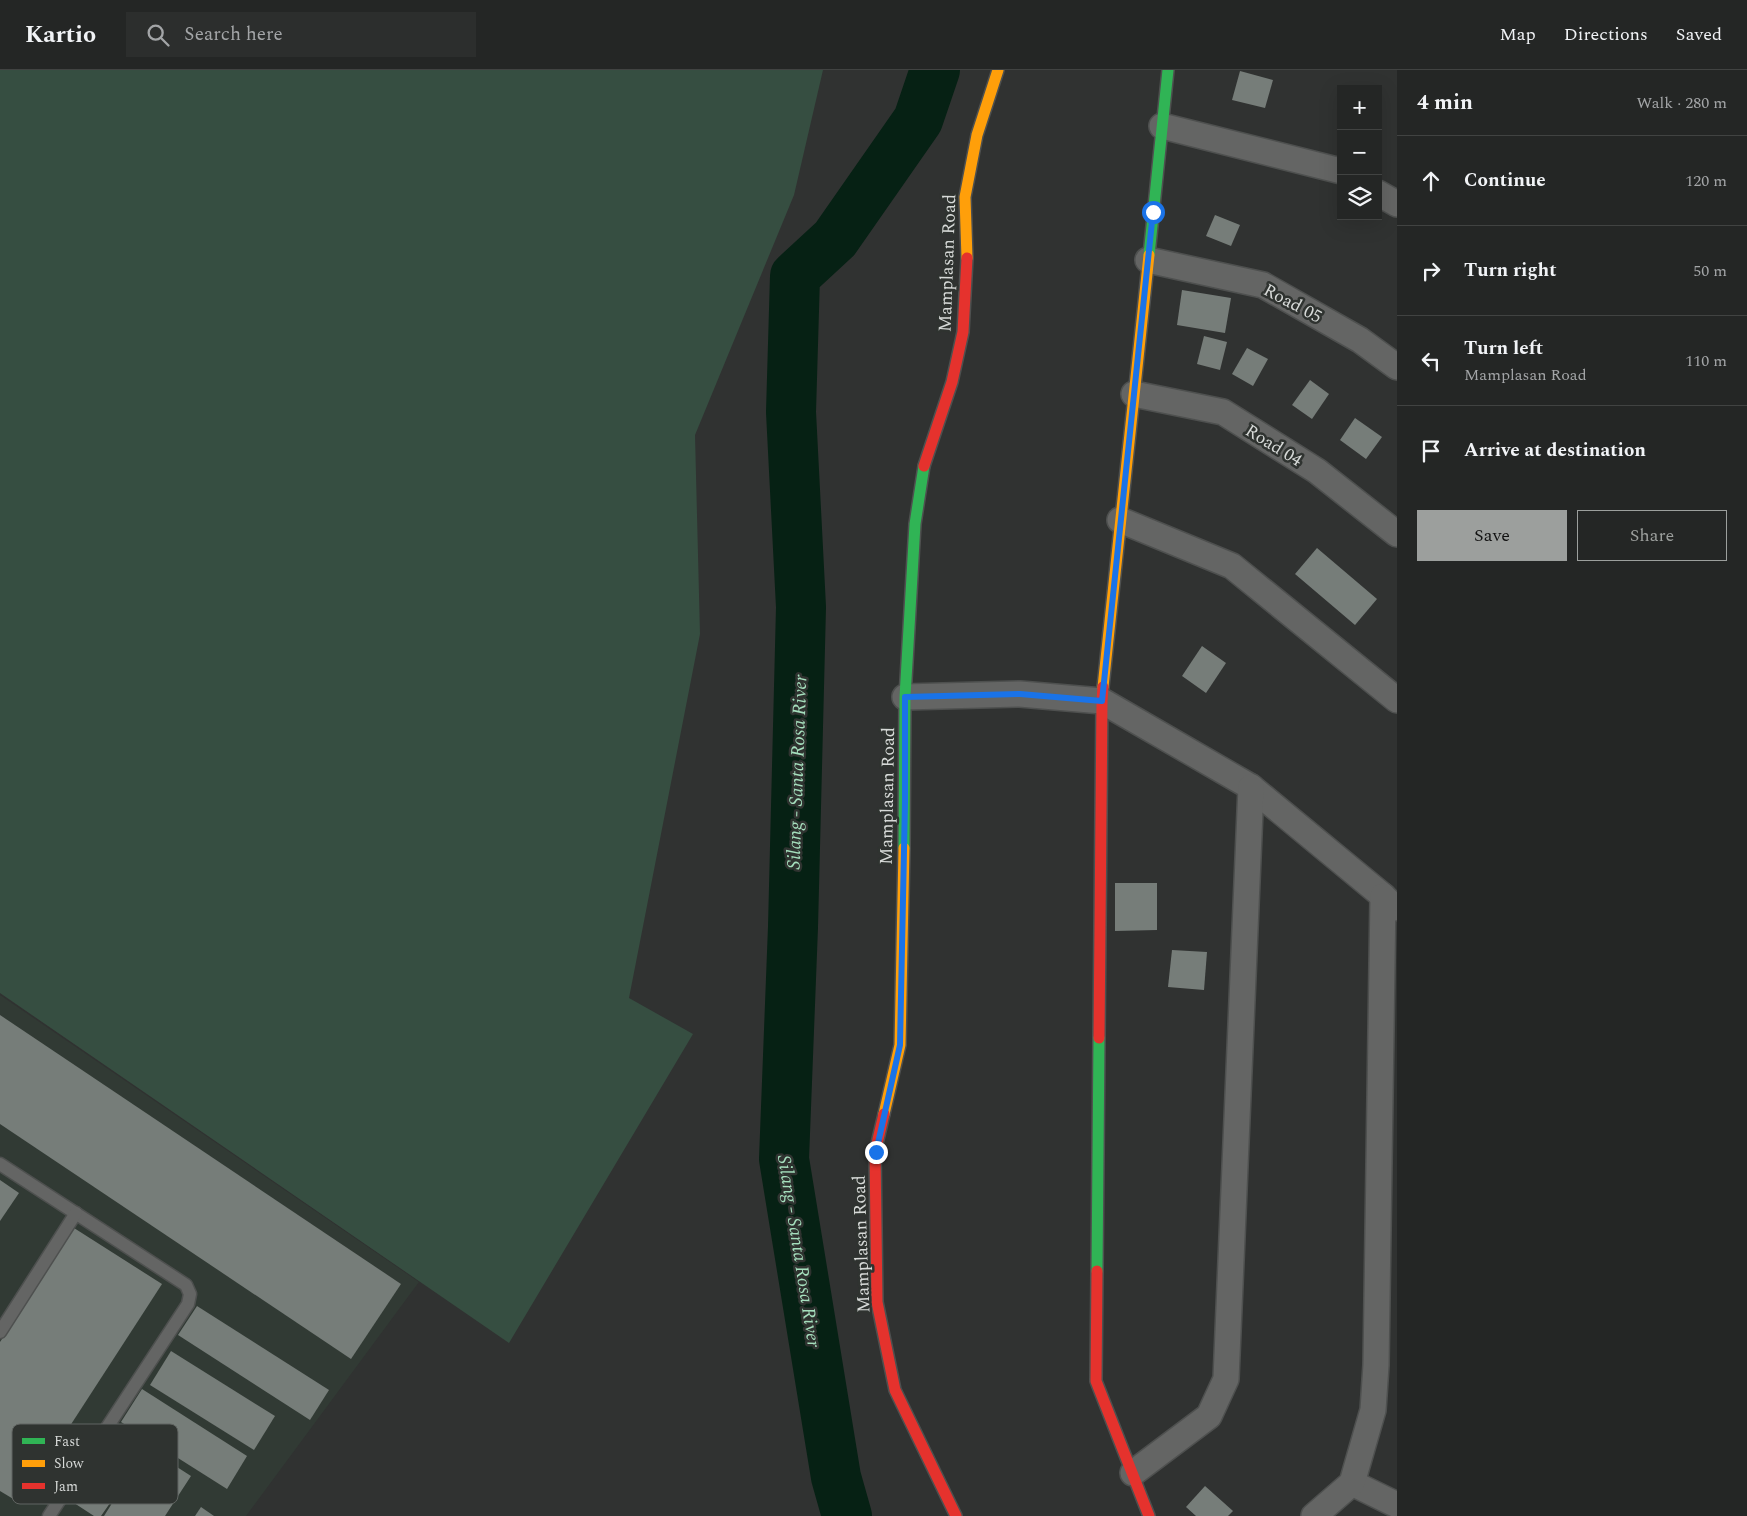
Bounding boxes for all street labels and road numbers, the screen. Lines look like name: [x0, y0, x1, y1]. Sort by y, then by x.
street label: Mamplasan Road: [932, 194, 963, 332]
street label: Road 05: [1259, 277, 1327, 330]
street label: Road 04: [1240, 417, 1308, 474]
street label: Mamplasan Road: [873, 727, 902, 865]
street label: Mamplasan Road: [846, 1175, 877, 1313]

